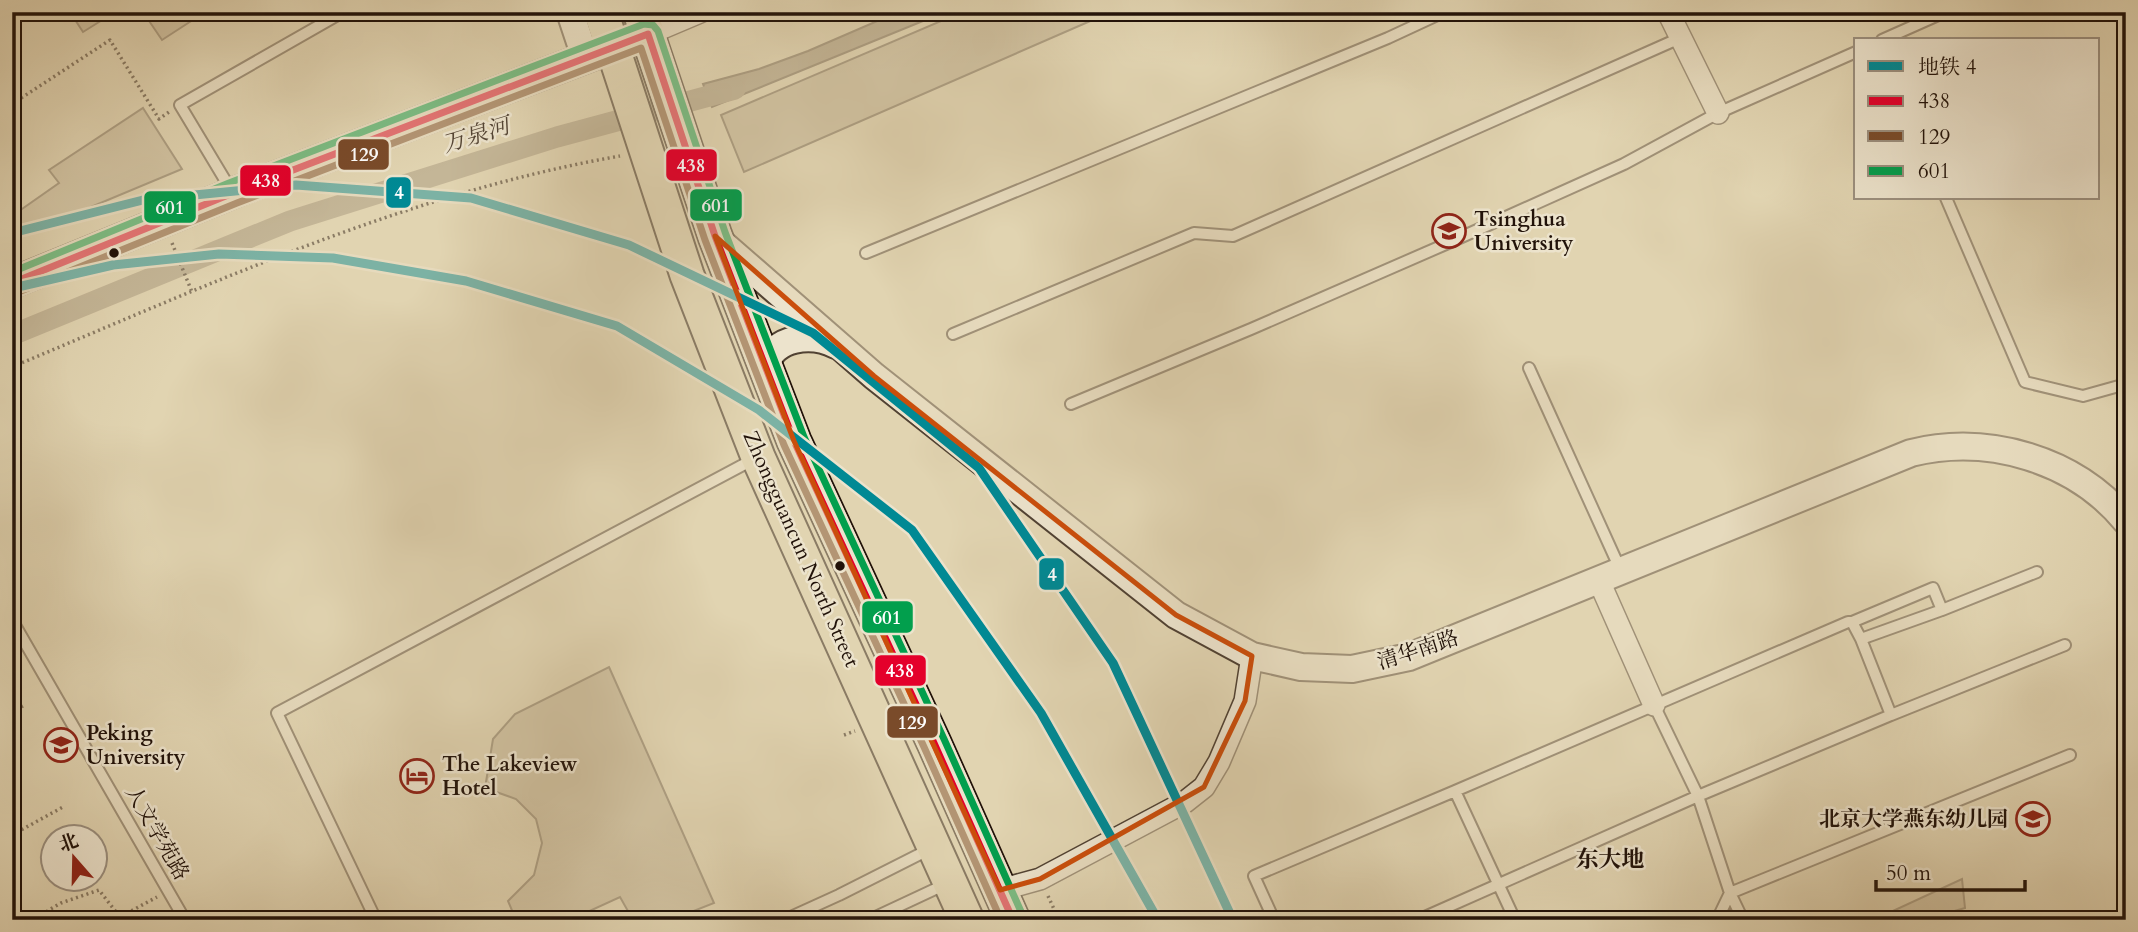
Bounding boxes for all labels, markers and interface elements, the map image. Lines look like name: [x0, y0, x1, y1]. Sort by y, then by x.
legend: [1854, 38, 2100, 200]
text: 地铁 4: [1918, 53, 1977, 82]
text: 438: [1918, 87, 1950, 116]
water label: 万泉河: [438, 109, 517, 160]
text: 129: [1918, 123, 1951, 152]
line badge: 129: [337, 138, 390, 171]
text: 129: [349, 142, 379, 168]
line badge: 438: [665, 148, 718, 182]
text: 438: [676, 153, 706, 179]
text: 601: [1918, 157, 1950, 186]
line badge: 438: [239, 164, 292, 197]
text: 438: [251, 168, 281, 194]
line badge: 4: [385, 176, 412, 209]
text: 4: [394, 180, 404, 206]
line badge: 601: [689, 188, 743, 222]
line badge: 601: [143, 190, 197, 224]
text: 601: [701, 193, 731, 219]
text: 601: [155, 195, 185, 221]
place label: Tsinghua University: [1474, 205, 1574, 258]
school or university icon: Tsinghua University: [1430, 212, 1468, 250]
unlabelled marker: [107, 246, 121, 260]
street label: Zhongguancun North Street: [736, 426, 866, 672]
line badge: 4: [1038, 557, 1065, 591]
unlabelled marker: [833, 559, 847, 573]
text: 4: [1047, 562, 1057, 588]
line badge: 601: [861, 600, 914, 634]
text: 601: [872, 605, 902, 631]
street label: 清华南路: [1374, 623, 1462, 677]
line badge: 438: [874, 654, 927, 687]
text: 438: [885, 658, 915, 684]
line badge: 129: [886, 705, 939, 739]
text: 129: [897, 710, 927, 736]
place label: Peking University: [86, 719, 186, 772]
school or university icon: Peking University: [42, 726, 80, 764]
place label: The Lakeview Hotel: [442, 750, 578, 803]
hotel icon: The Lakeview Hotel: [398, 757, 436, 795]
street label: 人文学苑路: [118, 780, 196, 886]
school or university icon: 北京大学燕东幼儿园: [2014, 800, 2052, 838]
place label: 北京大学燕东幼儿园: [1819, 805, 2008, 834]
north arrow: [38, 824, 108, 894]
text: 北: [55, 827, 82, 858]
district label: 东大地: [1576, 844, 1645, 875]
scale bar: [1876, 848, 2024, 892]
text: 50 m: [1886, 859, 1931, 888]

